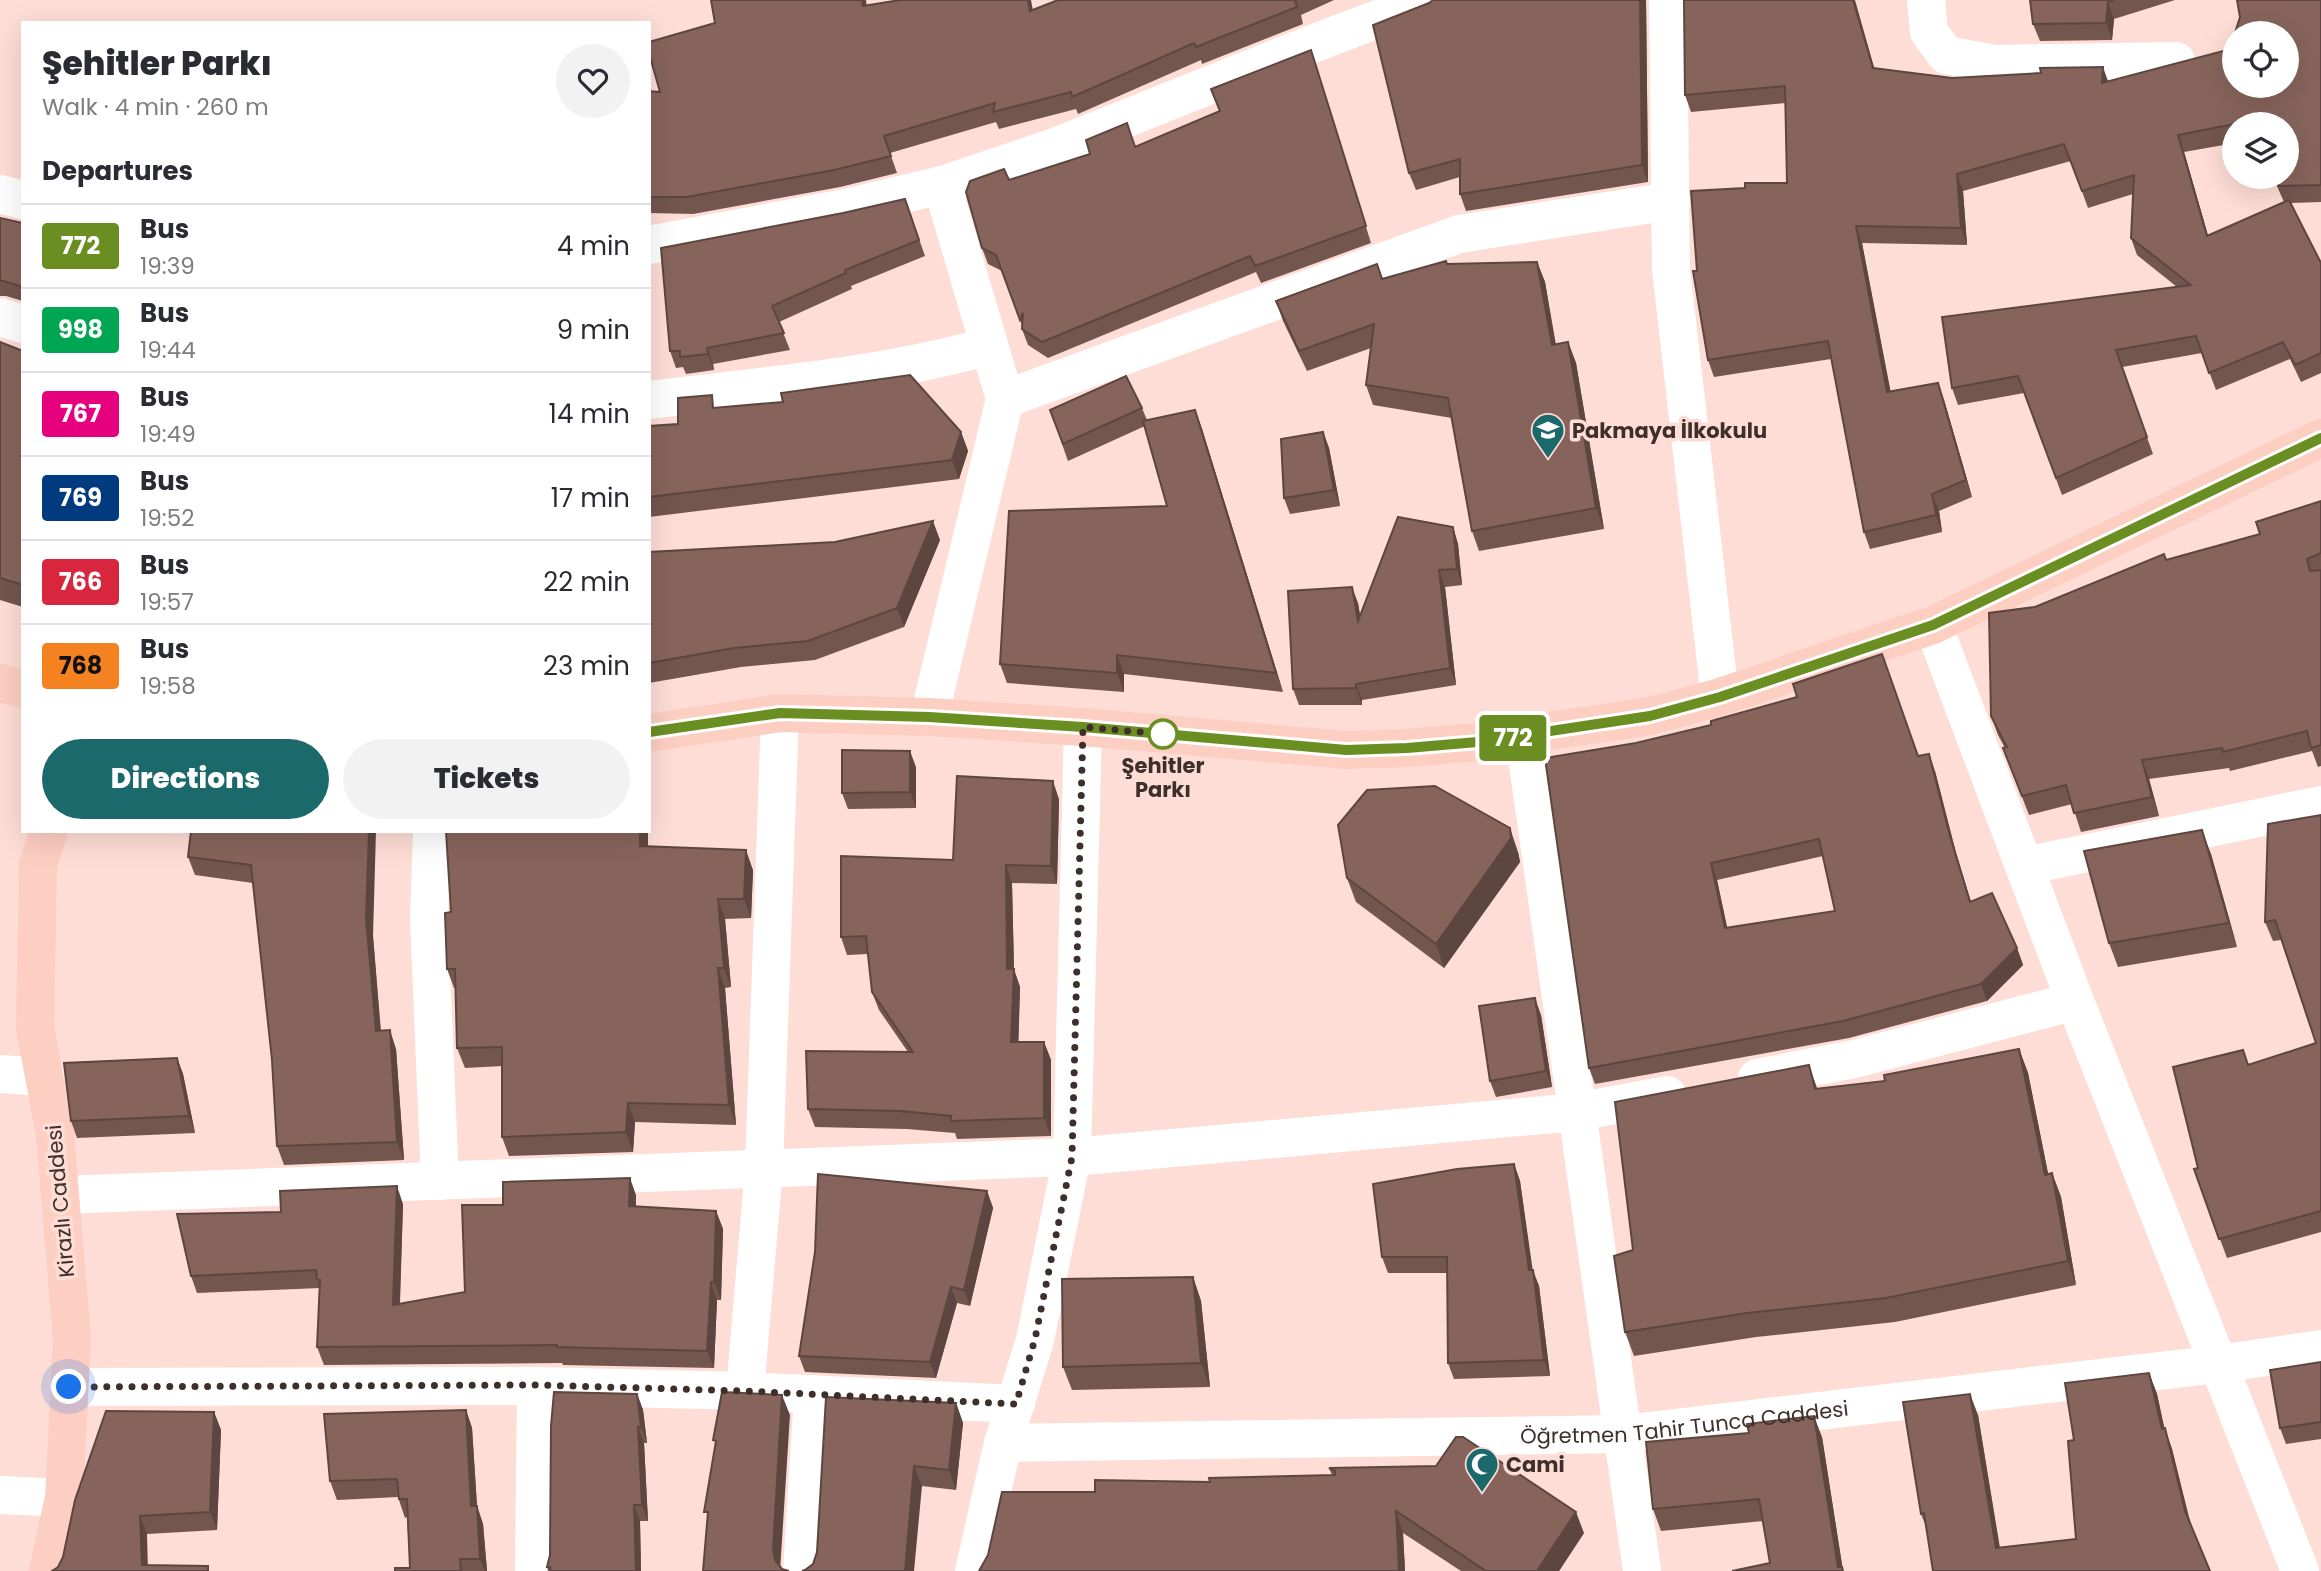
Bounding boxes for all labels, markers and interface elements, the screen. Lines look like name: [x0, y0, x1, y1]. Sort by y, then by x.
map controls: [2222, 21, 2299, 189]
button: locate: [2222, 21, 2299, 98]
text: Şehitler Parkı: [42, 40, 272, 87]
button: heart: [556, 44, 630, 118]
text: Walk · 4 min · 260 m: [42, 91, 269, 123]
button: layers: [2222, 112, 2299, 189]
text: Departures: [42, 153, 193, 189]
text: Bus: [140, 211, 189, 247]
text: 4 min: [557, 228, 630, 264]
text: 772: [61, 229, 100, 262]
text: 19:39: [140, 250, 195, 282]
text: Bus: [140, 295, 189, 331]
text: 9 min: [557, 312, 630, 348]
text: 998: [58, 313, 103, 346]
text: 19:44: [140, 334, 196, 366]
text: Bus: [140, 379, 189, 415]
text: 14 min: [549, 396, 630, 432]
text: 767: [60, 397, 101, 430]
school or university icon: Pakmaya İlkokulu: [1529, 411, 1567, 460]
place label: Pakmaya İlkokulu: [1572, 416, 1767, 445]
text: 19:49: [140, 418, 196, 450]
text: Bus: [140, 463, 189, 499]
text: 17 min: [551, 480, 630, 516]
text: 769: [59, 481, 102, 514]
text: 19:52: [140, 502, 194, 534]
text: Bus: [140, 547, 189, 583]
text: 22 min: [543, 564, 630, 600]
text: 766: [59, 565, 102, 598]
text: 19:57: [140, 586, 194, 618]
text: Bus: [140, 631, 189, 667]
text: 23 min: [543, 648, 630, 684]
text: 768: [59, 649, 102, 682]
text: 19:58: [140, 670, 196, 702]
line badge: 772: [1473, 715, 1553, 761]
marker: Şehitler Parkı: [1148, 719, 1178, 749]
text: 772: [1493, 721, 1533, 754]
button: Directions: [42, 739, 329, 819]
button: Tickets: [343, 739, 630, 819]
place label: Şehitler Parkı: [1122, 751, 1204, 804]
street label: Kirazlı Caddesi: [39, 1123, 81, 1279]
your location: [51, 1369, 86, 1404]
street label: Öğretmen Tahir Tunca Caddesi: [1520, 1393, 1850, 1450]
mosque icon: Cami: [1463, 1445, 1501, 1494]
place label: Cami: [1506, 1450, 1565, 1479]

